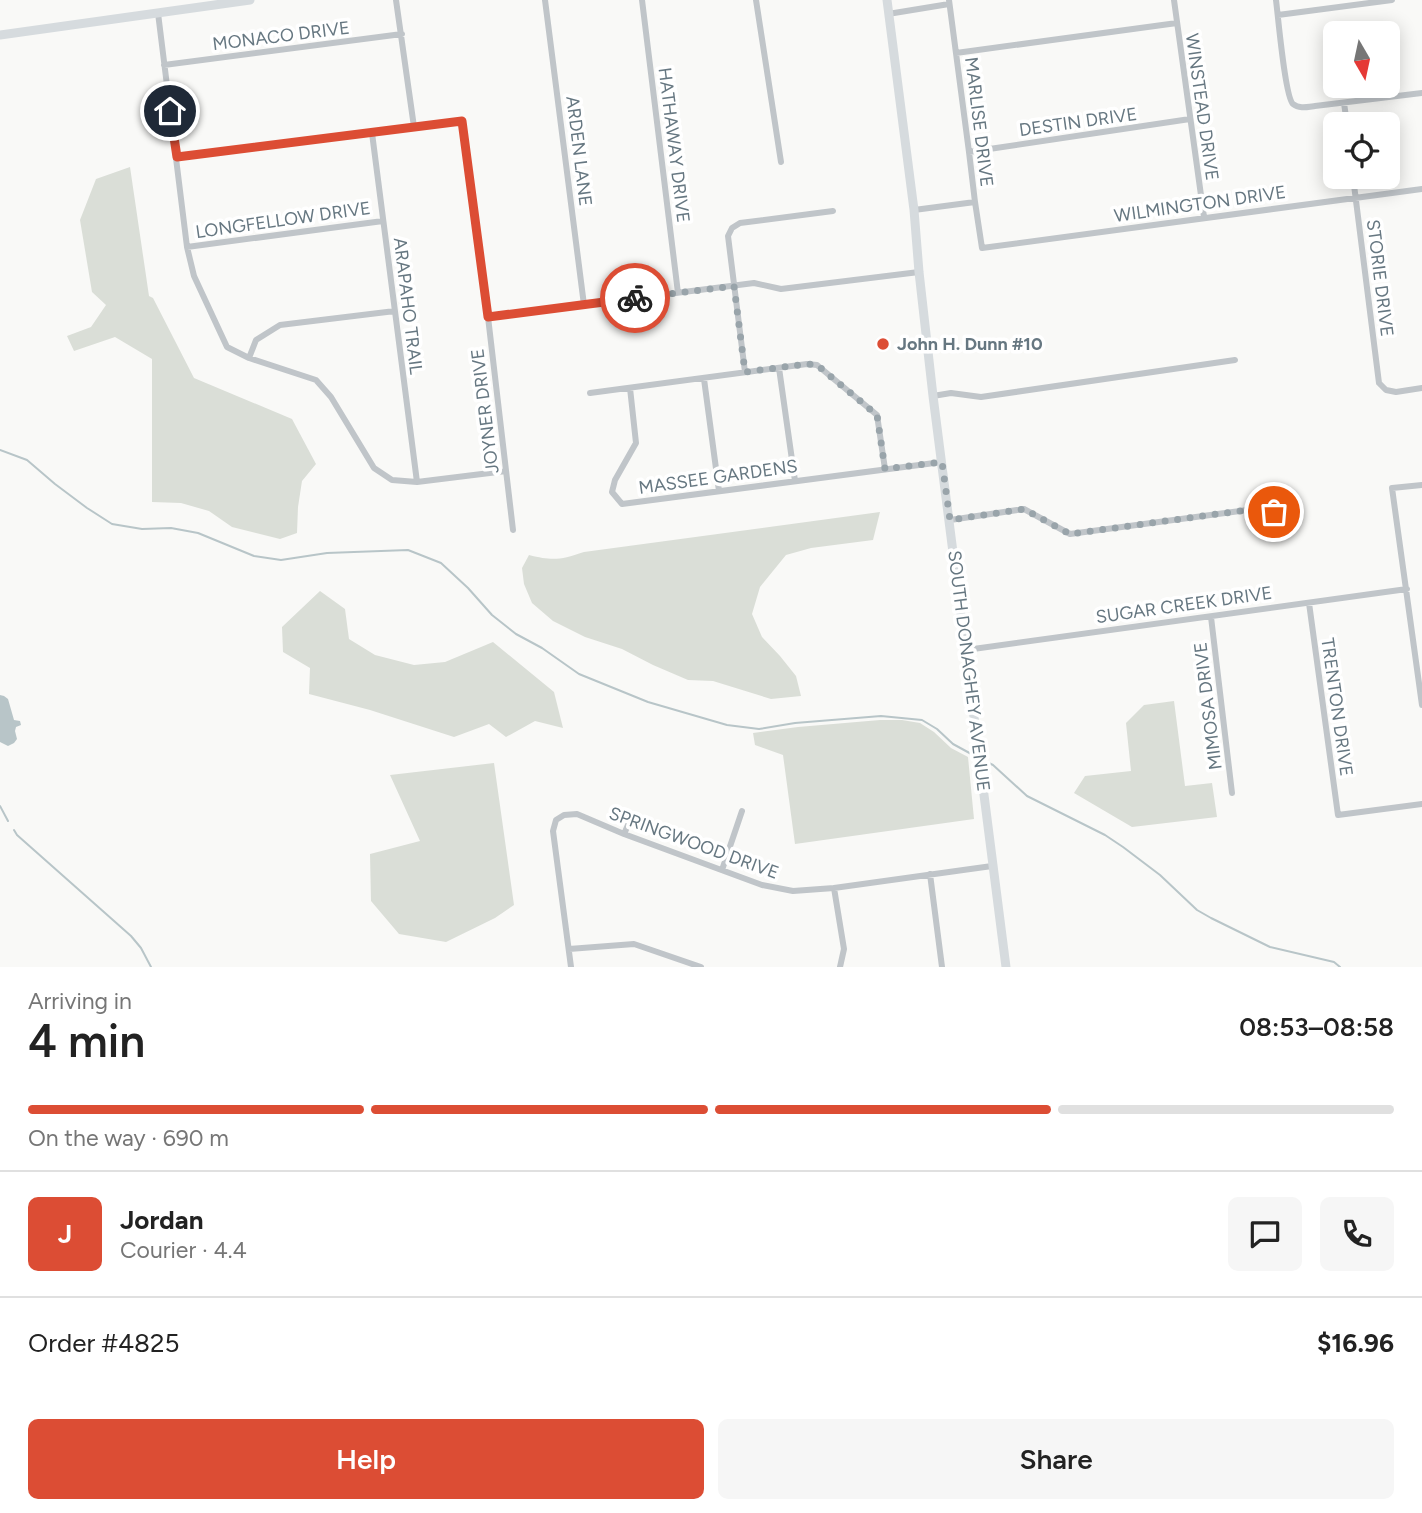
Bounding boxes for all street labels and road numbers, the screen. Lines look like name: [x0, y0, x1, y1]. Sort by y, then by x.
street label: MONACO DRIVE: [211, 17, 351, 55]
street label: WINSTEAD DRIVE: [1181, 32, 1223, 182]
street label: MARLISE DRIVE: [960, 56, 998, 188]
street label: HATHAWAY DRIVE: [654, 66, 694, 224]
street label: ARDEN LANE: [561, 95, 597, 207]
street label: DESTIN DRIVE: [1018, 103, 1138, 141]
street label: WILMINGTON DRIVE: [1113, 181, 1287, 227]
street label: LONGFELLOW DRIVE: [194, 197, 372, 243]
street label: STORIE DRIVE: [1362, 218, 1398, 338]
street label: ARAPAHO TRAIL: [389, 236, 427, 376]
street label: JOYNER DRIVE: [466, 347, 504, 475]
street label: MASSEE GARDENS: [637, 455, 799, 499]
street label: SOUTH DONAGHEY AVENUE: [943, 549, 995, 793]
street label: SUGAR CREEK DRIVE: [1094, 582, 1274, 628]
street label: TRENTON DRIVE: [1316, 636, 1358, 778]
street label: MIMOSA DRIVE: [1189, 641, 1227, 771]
street label: SPRINGWOOD DRIVE: [606, 802, 782, 884]

